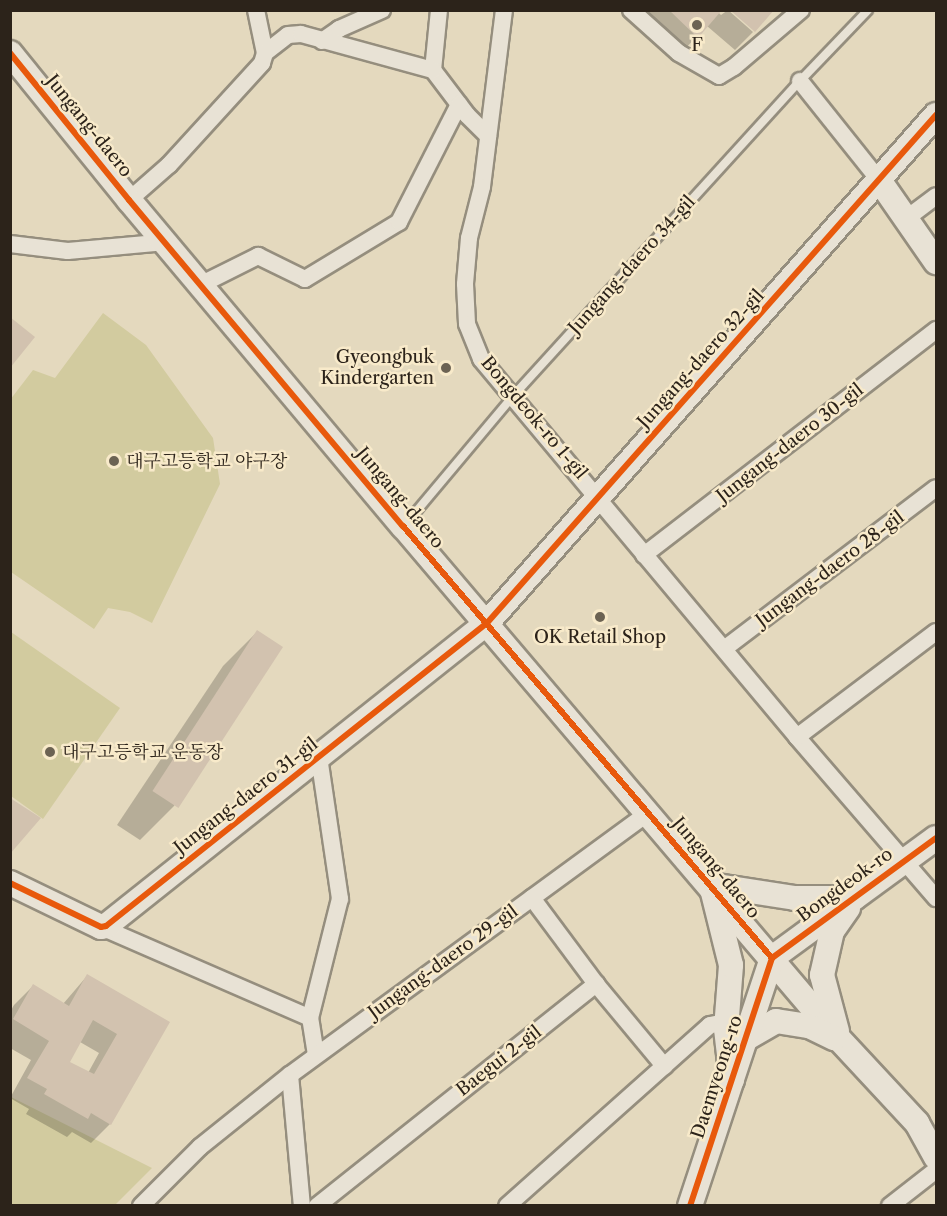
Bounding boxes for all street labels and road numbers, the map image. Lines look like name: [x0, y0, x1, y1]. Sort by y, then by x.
street label: Jungang-daero: [41, 70, 137, 182]
street label: Jungang-daero 34-gil: [564, 191, 700, 339]
street label: Jungang-daero 32-gil: [633, 285, 769, 433]
street label: Bongdeok-ro 1-gil: [476, 352, 592, 484]
street label: Jungang-daero 30-gil: [712, 379, 868, 507]
street label: Jungang-daero: [351, 443, 449, 553]
street label: Jungang-daero 28-gil: [752, 506, 908, 632]
street label: Jungang-daero 31-gil: [170, 733, 322, 859]
street label: Jungang-daero: [667, 813, 765, 923]
street label: Bongdeok-ro: [793, 843, 897, 927]
street label: Jungang-daero 29-gil: [364, 900, 522, 1024]
street label: Daemyeong-ro: [687, 1013, 747, 1141]
street label: Baegui 2-gil: [452, 1021, 546, 1101]

